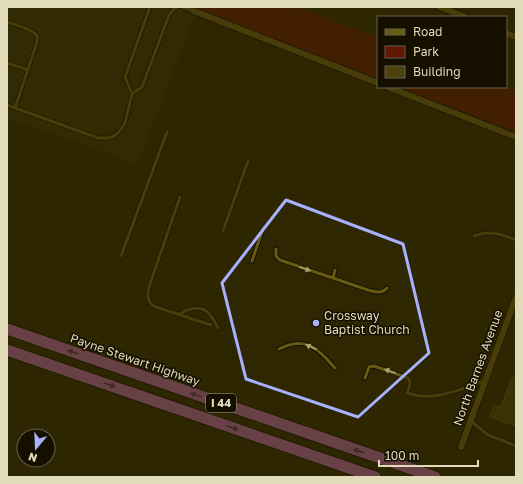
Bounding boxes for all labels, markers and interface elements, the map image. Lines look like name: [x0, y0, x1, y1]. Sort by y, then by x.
legend: [377, 16, 507, 88]
text: Road: [413, 24, 442, 39]
text: Park: [413, 44, 439, 59]
text: Building: [413, 64, 461, 79]
one-way arrow: [300, 266, 312, 272]
place label: Crossway Baptist Church: [324, 308, 410, 337]
street label: North Barnes Avenue: [450, 308, 505, 428]
marker: Crossway Baptist Church: [311, 318, 321, 328]
street label: Payne Stewart Highway: [68, 330, 202, 389]
one-way arrow: [305, 344, 316, 350]
one-way arrow: [67, 349, 79, 355]
one-way arrow: [384, 368, 396, 374]
one-way arrow: [104, 383, 116, 389]
one-way arrow: [190, 391, 202, 397]
road number: I 44: [206, 394, 236, 412]
one-way arrow: [227, 425, 239, 431]
north arrow: [16, 428, 56, 468]
scale bar: [379, 442, 478, 468]
one-way arrow: [352, 447, 364, 453]
text: 100 m: [385, 448, 419, 463]
text: N: [27, 450, 39, 465]

